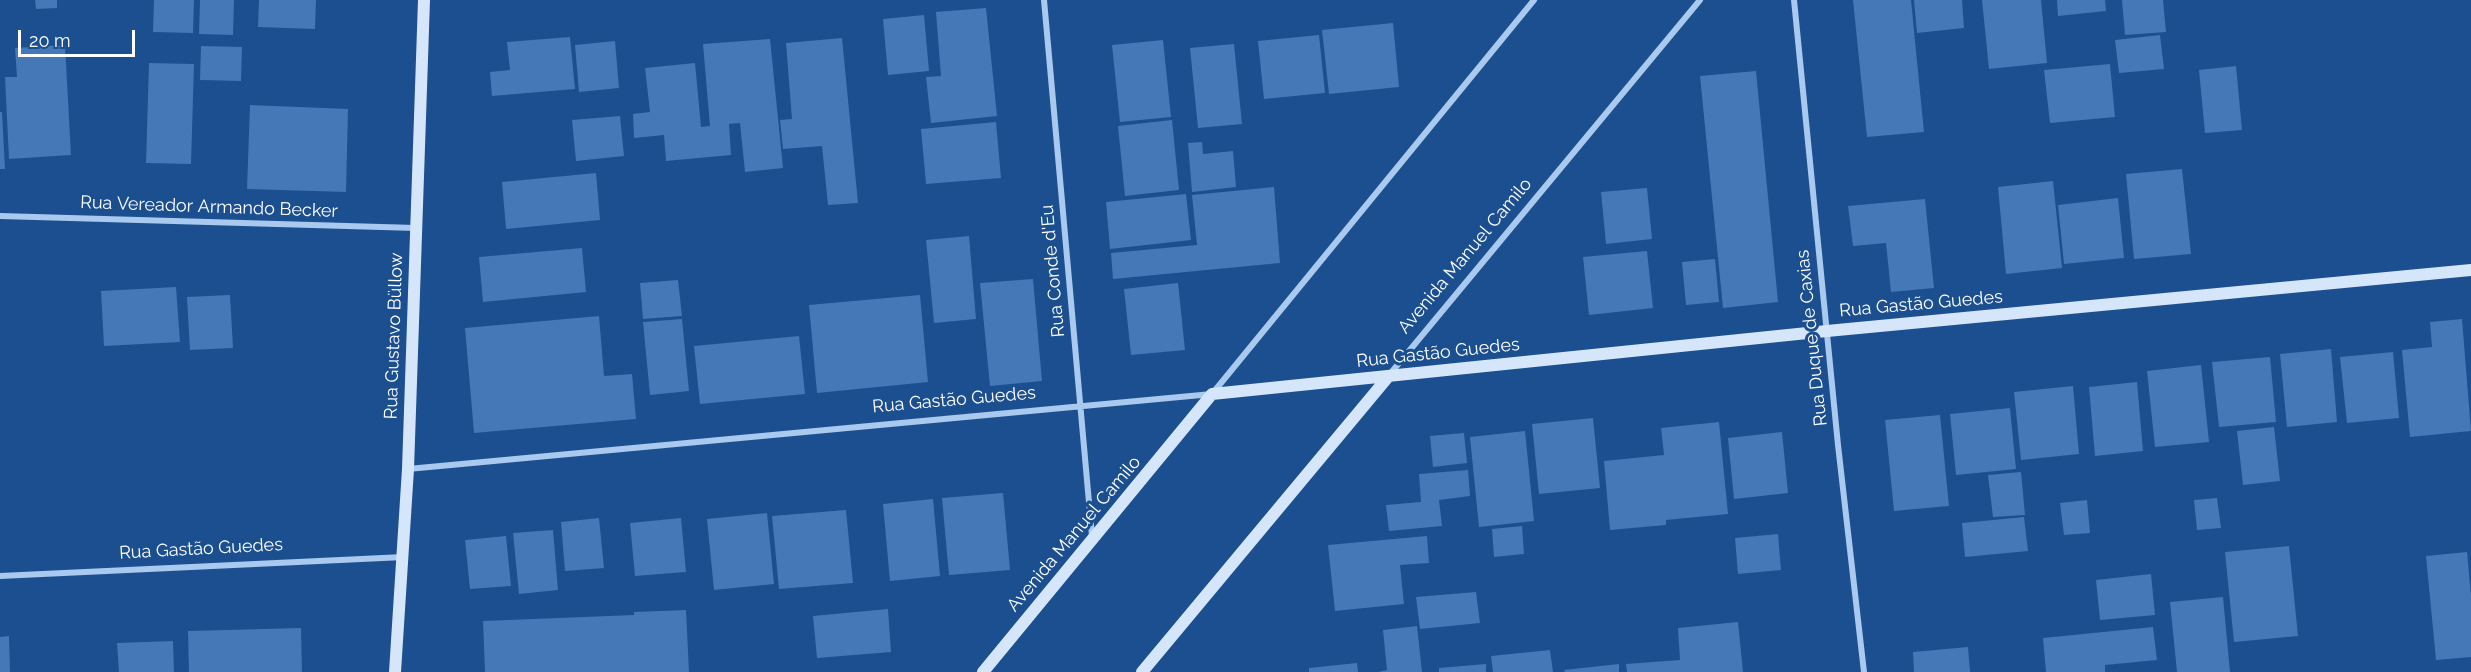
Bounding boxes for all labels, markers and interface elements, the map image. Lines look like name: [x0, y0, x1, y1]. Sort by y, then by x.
scale bar: [21, 18, 138, 56]
text: 20 m: [29, 30, 71, 51]
street label: Avenida Manuel Camilo: [1394, 174, 1536, 338]
street label: Rua Vereador Armando Becker: [80, 192, 338, 222]
street label: Rua Conde d'Eu: [1036, 204, 1070, 338]
street label: Rua Duque de Caxias: [1792, 249, 1832, 427]
street label: Rua Gustavo Büllow: [380, 252, 408, 420]
street label: Rua Gastão Guedes: [1838, 286, 2004, 322]
street label: Rua Gastão Guedes: [1355, 334, 1521, 372]
street label: Rua Gastão Guedes: [871, 382, 1037, 418]
street label: Avenida Manuel Camilo: [1003, 452, 1145, 616]
street label: Rua Gastão Guedes: [119, 534, 283, 564]

